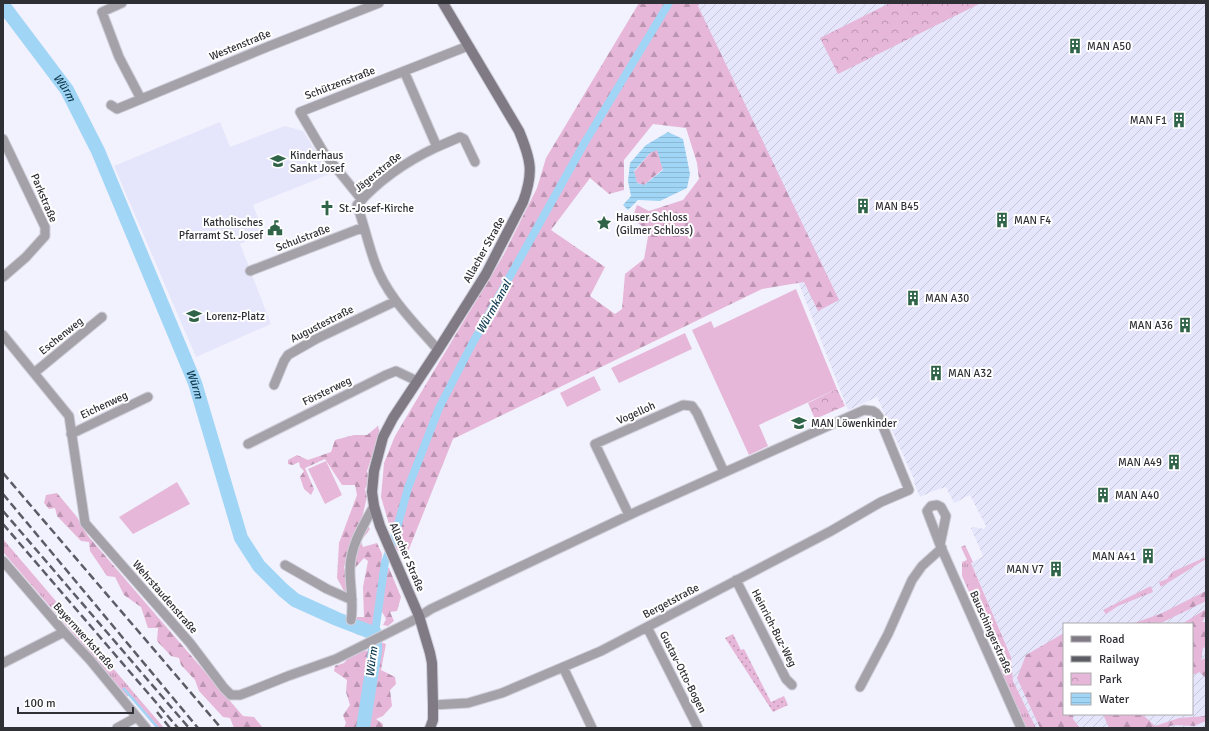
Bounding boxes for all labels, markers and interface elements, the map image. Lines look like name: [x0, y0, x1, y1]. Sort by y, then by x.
street label: Westenstraße: [207, 27, 273, 63]
building icon: MAN A50: [1066, 37, 1084, 55]
place label: MAN A50: [1087, 40, 1131, 53]
street label: Schützenstraße: [303, 64, 377, 102]
water label: Würm: [50, 71, 79, 104]
building icon: MAN F1: [1170, 111, 1188, 129]
place label: MAN F1: [1130, 114, 1167, 127]
place label: Kinderhaus Sankt Josef: [290, 149, 345, 175]
street label: Jägerstraße: [352, 149, 404, 195]
school or university icon: Kinderhaus Sankt Josef: [269, 152, 287, 170]
street label: Parkstraße: [28, 172, 60, 224]
building icon: MAN B45: [854, 197, 872, 215]
church icon: St.-Josef-Kirche: [318, 199, 336, 217]
place label: MAN B45: [875, 200, 919, 213]
place label: St.-Josef-Kirche: [339, 202, 414, 215]
place label: Hauser Schloss (Gilmer Schloss): [616, 211, 693, 237]
building icon: MAN F4: [993, 211, 1011, 229]
place icon: Hauser Schloss (Gilmer Schloss): [595, 214, 613, 232]
place label: MAN F4: [1014, 214, 1051, 227]
street label: Allacher Straße: [460, 215, 508, 285]
place label: Katholisches Pfarramt St. Josef: [179, 216, 264, 242]
public building icon: Katholisches Pfarramt St. Josef: [266, 219, 284, 237]
street label: Schulstraße: [274, 222, 332, 254]
water label: Würmkanal: [473, 276, 515, 336]
building icon: MAN A30: [904, 289, 922, 307]
place label: MAN A30: [925, 292, 969, 305]
street label: Augustestraße: [288, 303, 356, 345]
school or university icon: Lorenz-Platz: [185, 307, 203, 325]
place label: Lorenz-Platz: [206, 310, 265, 323]
street label: Eschenweg: [36, 314, 86, 358]
building icon: MAN A36: [1176, 316, 1194, 334]
place label: MAN A36: [1129, 319, 1173, 332]
building icon: MAN A32: [927, 364, 945, 382]
water label: Würm: [182, 367, 207, 401]
place label: MAN A32: [948, 367, 992, 380]
street label: Försterweg: [300, 374, 354, 408]
street label: Eichenweg: [78, 388, 130, 422]
street label: Vogelloh: [615, 399, 657, 427]
school or university icon: MAN Löwenkinder: [790, 414, 808, 432]
place label: MAN Löwenkinder: [811, 417, 897, 430]
building icon: MAN A49: [1165, 453, 1183, 471]
place label: MAN A49: [1118, 456, 1162, 469]
building icon: MAN A40: [1094, 486, 1112, 504]
place label: MAN A40: [1115, 489, 1159, 502]
street label: Allacher Straße: [387, 521, 427, 593]
building icon: MAN A41: [1139, 547, 1157, 565]
place label: MAN A41: [1092, 550, 1136, 563]
street label: Wehrstaudenstraße: [130, 558, 200, 636]
building icon: MAN V7: [1047, 560, 1065, 578]
place label: MAN V7: [1006, 563, 1044, 576]
street label: Bergetstraße: [641, 581, 701, 621]
street label: Heinrich-Buz-Weg: [749, 587, 799, 669]
street label: Bauschingerstraße: [967, 589, 1015, 675]
street label: Bayernwerkstraße: [50, 600, 118, 672]
legend: [1063, 623, 1193, 715]
street label: Gustav-Otto-Bogen: [657, 629, 709, 715]
text: Road: [1099, 632, 1125, 647]
water label: Würm: [363, 646, 381, 678]
text: Railway: [1099, 652, 1139, 667]
text: Park: [1099, 672, 1122, 687]
scale bar: [18, 689, 133, 715]
text: Water: [1099, 692, 1130, 707]
text: 100 m: [24, 696, 56, 711]

